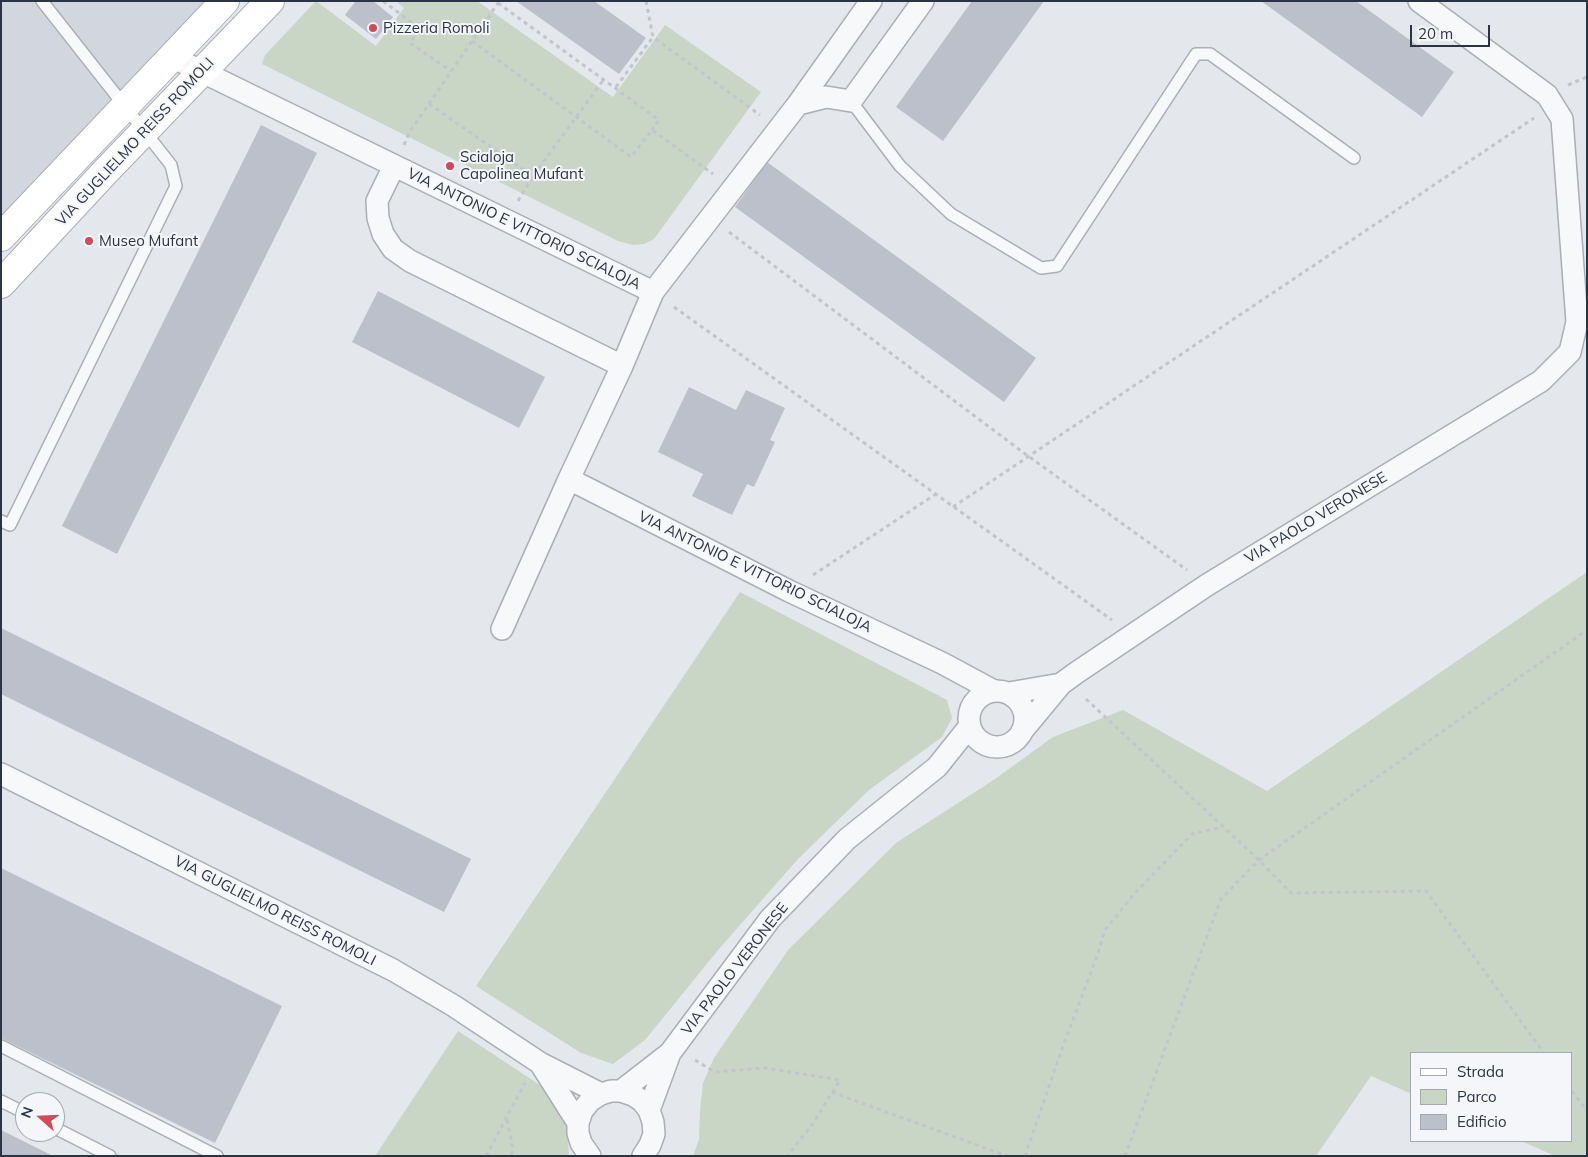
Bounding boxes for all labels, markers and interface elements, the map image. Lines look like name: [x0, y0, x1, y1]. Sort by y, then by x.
scale bar: [1413, 15, 1493, 47]
place label: Pizzeria Romoli: [383, 19, 489, 37]
marker: Pizzeria Romoli: [367, 22, 379, 34]
text: 20 m: [1418, 24, 1453, 43]
street label: VIA GUGLIELMO REISS ROMOLI: [52, 54, 218, 230]
place label: Scialoja Capolinea Mufant: [460, 148, 583, 183]
marker: Scialoja Capolinea Mufant: [444, 160, 456, 172]
street label: VIA ANTONIO E VITTORIO SCIALOJA: [404, 165, 644, 293]
place label: Museo Mufant: [99, 232, 198, 250]
marker: Museo Mufant: [83, 235, 95, 247]
street label: VIA PAOLO VERONESE: [1242, 468, 1390, 568]
street label: VIA ANTONIO E VITTORIO SCIALOJA: [635, 508, 875, 636]
street label: VIA GUGLIELMO REISS ROMOLI: [171, 852, 379, 970]
street label: VIA PAOLO VERONESE: [678, 899, 792, 1039]
legend: [1410, 1052, 1573, 1142]
text: Strada: [1457, 1062, 1504, 1081]
text: Parco: [1457, 1087, 1497, 1106]
north arrow: [15, 1092, 65, 1142]
text: N: [17, 1104, 37, 1120]
text: Edificio: [1457, 1112, 1507, 1131]

